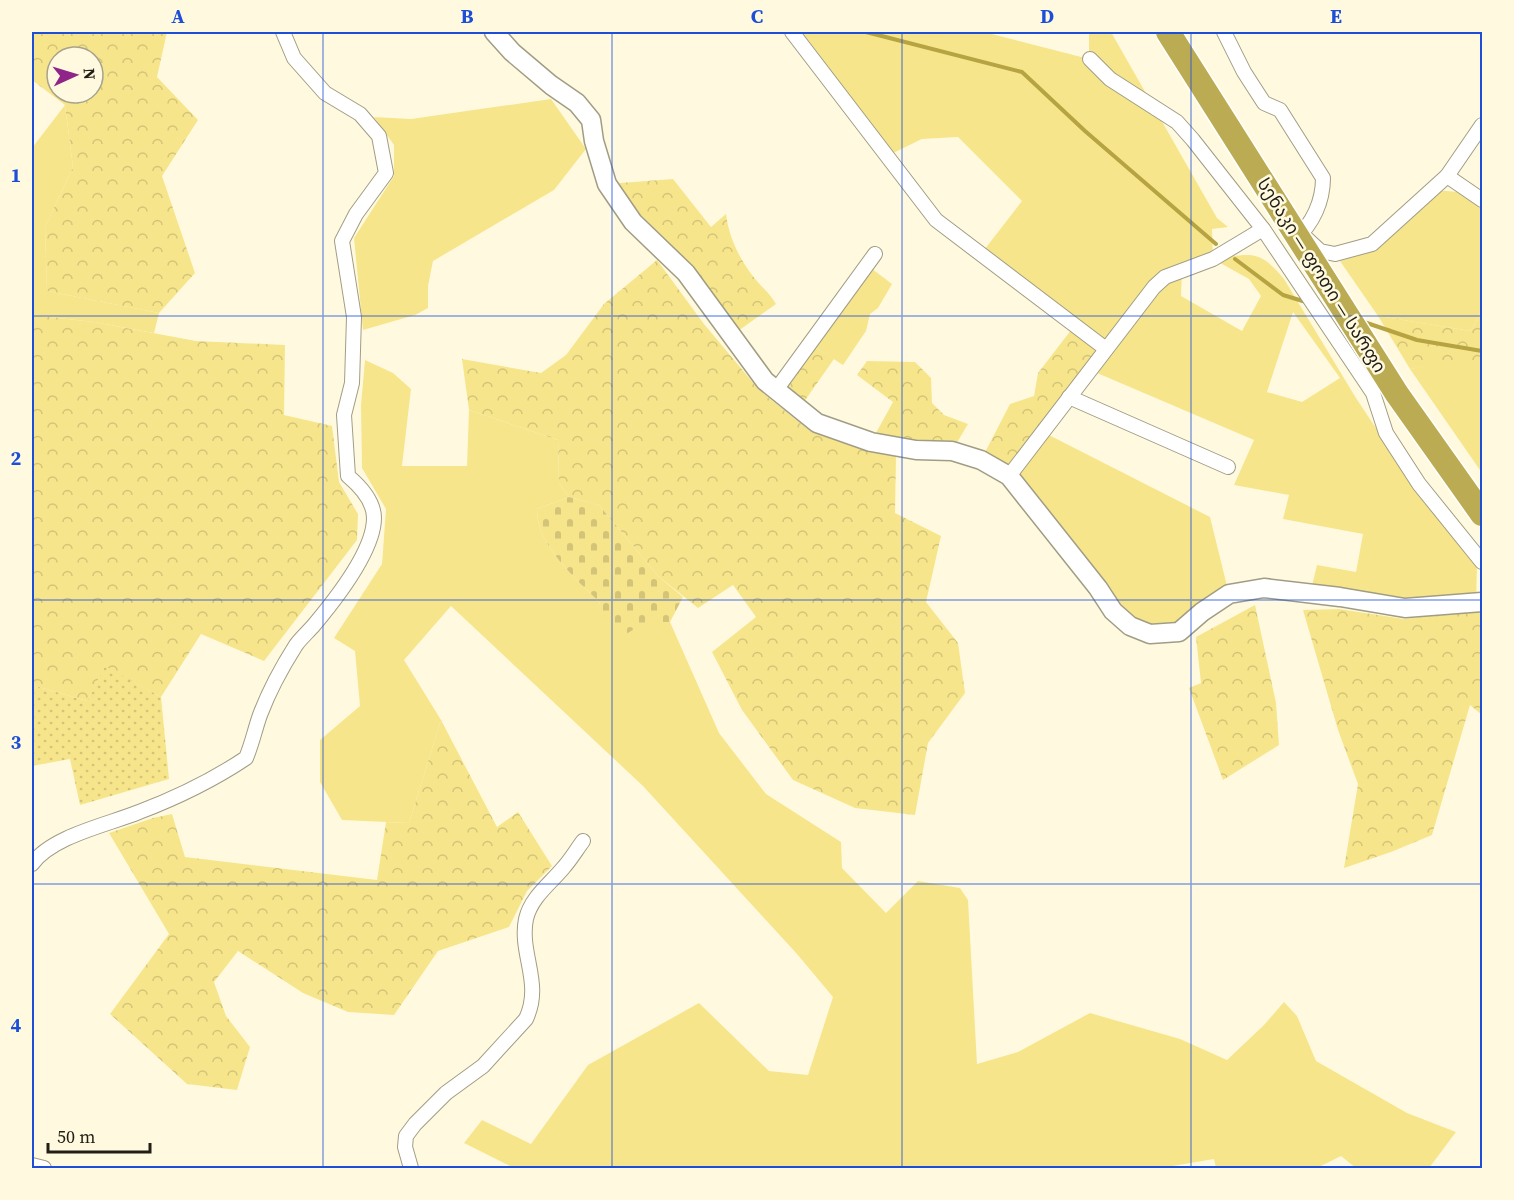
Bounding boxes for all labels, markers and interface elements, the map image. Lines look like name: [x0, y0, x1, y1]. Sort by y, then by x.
text: A: [171, 2, 185, 30]
text: B: [460, 2, 474, 30]
text: C: [751, 2, 763, 30]
text: D: [1040, 2, 1054, 30]
text: E: [1330, 2, 1342, 30]
north arrow: [45, 45, 105, 105]
text: N: [79, 67, 101, 81]
text: 1: [11, 161, 21, 189]
street label: სენაკი — ფოთი — სარფი: [1252, 173, 1392, 377]
text: 2: [11, 444, 22, 472]
text: 3: [11, 728, 22, 756]
text: 4: [11, 1011, 22, 1039]
scale bar: [48, 1116, 150, 1154]
text: 50 m: [57, 1124, 95, 1149]

